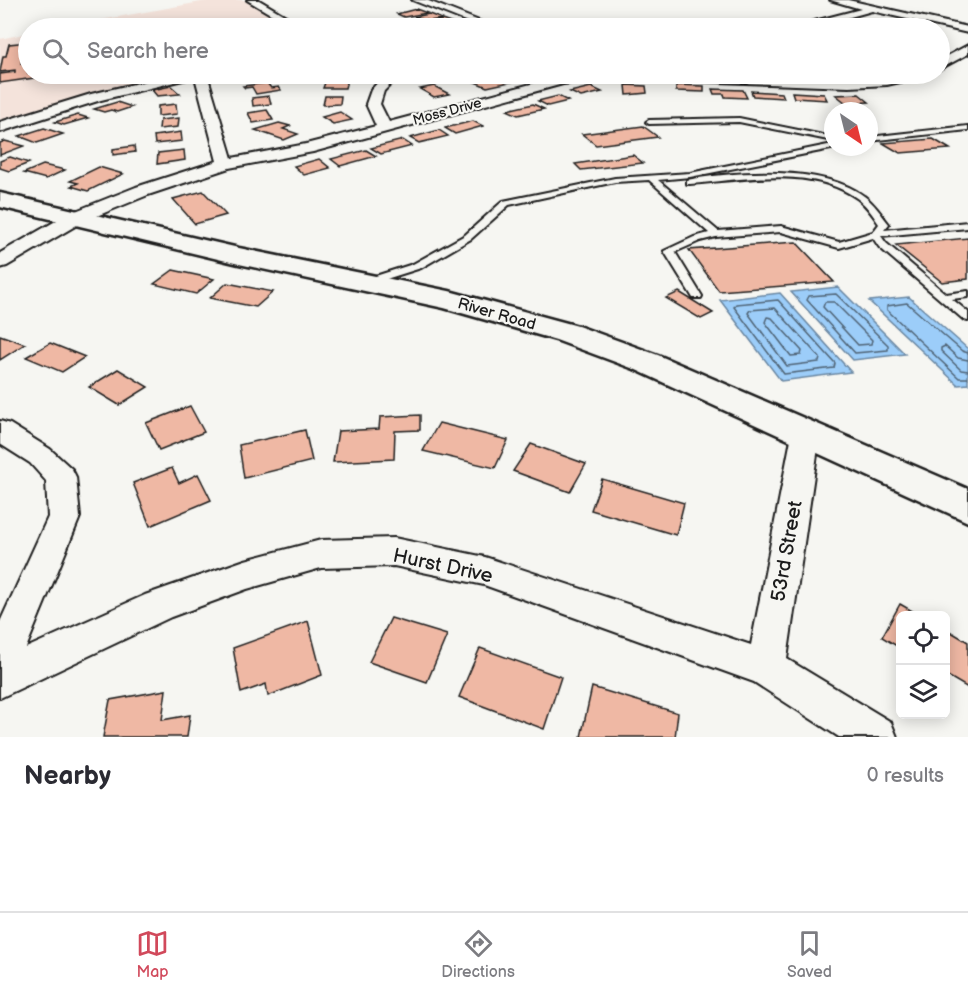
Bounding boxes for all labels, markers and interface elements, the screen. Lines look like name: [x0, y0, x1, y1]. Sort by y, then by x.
search box: [18, 18, 950, 84]
icon: search: [39, 35, 72, 68]
text: Search here: [87, 38, 209, 65]
street label: Moss Drive: [411, 94, 483, 129]
north arrow: [824, 102, 878, 156]
street label: River Road: [455, 294, 538, 335]
street label: 53rd Street: [766, 499, 808, 603]
street label: Hurst Drive: [391, 544, 495, 588]
map controls: [896, 611, 950, 719]
button: locate: [896, 611, 950, 665]
button: layers: [896, 665, 950, 719]
text: Nearby: [24, 761, 111, 792]
text: 0 results: [867, 764, 944, 788]
tab: Map: [136, 927, 169, 982]
tab: Directions: [441, 927, 515, 982]
tab: Saved: [787, 927, 832, 982]

